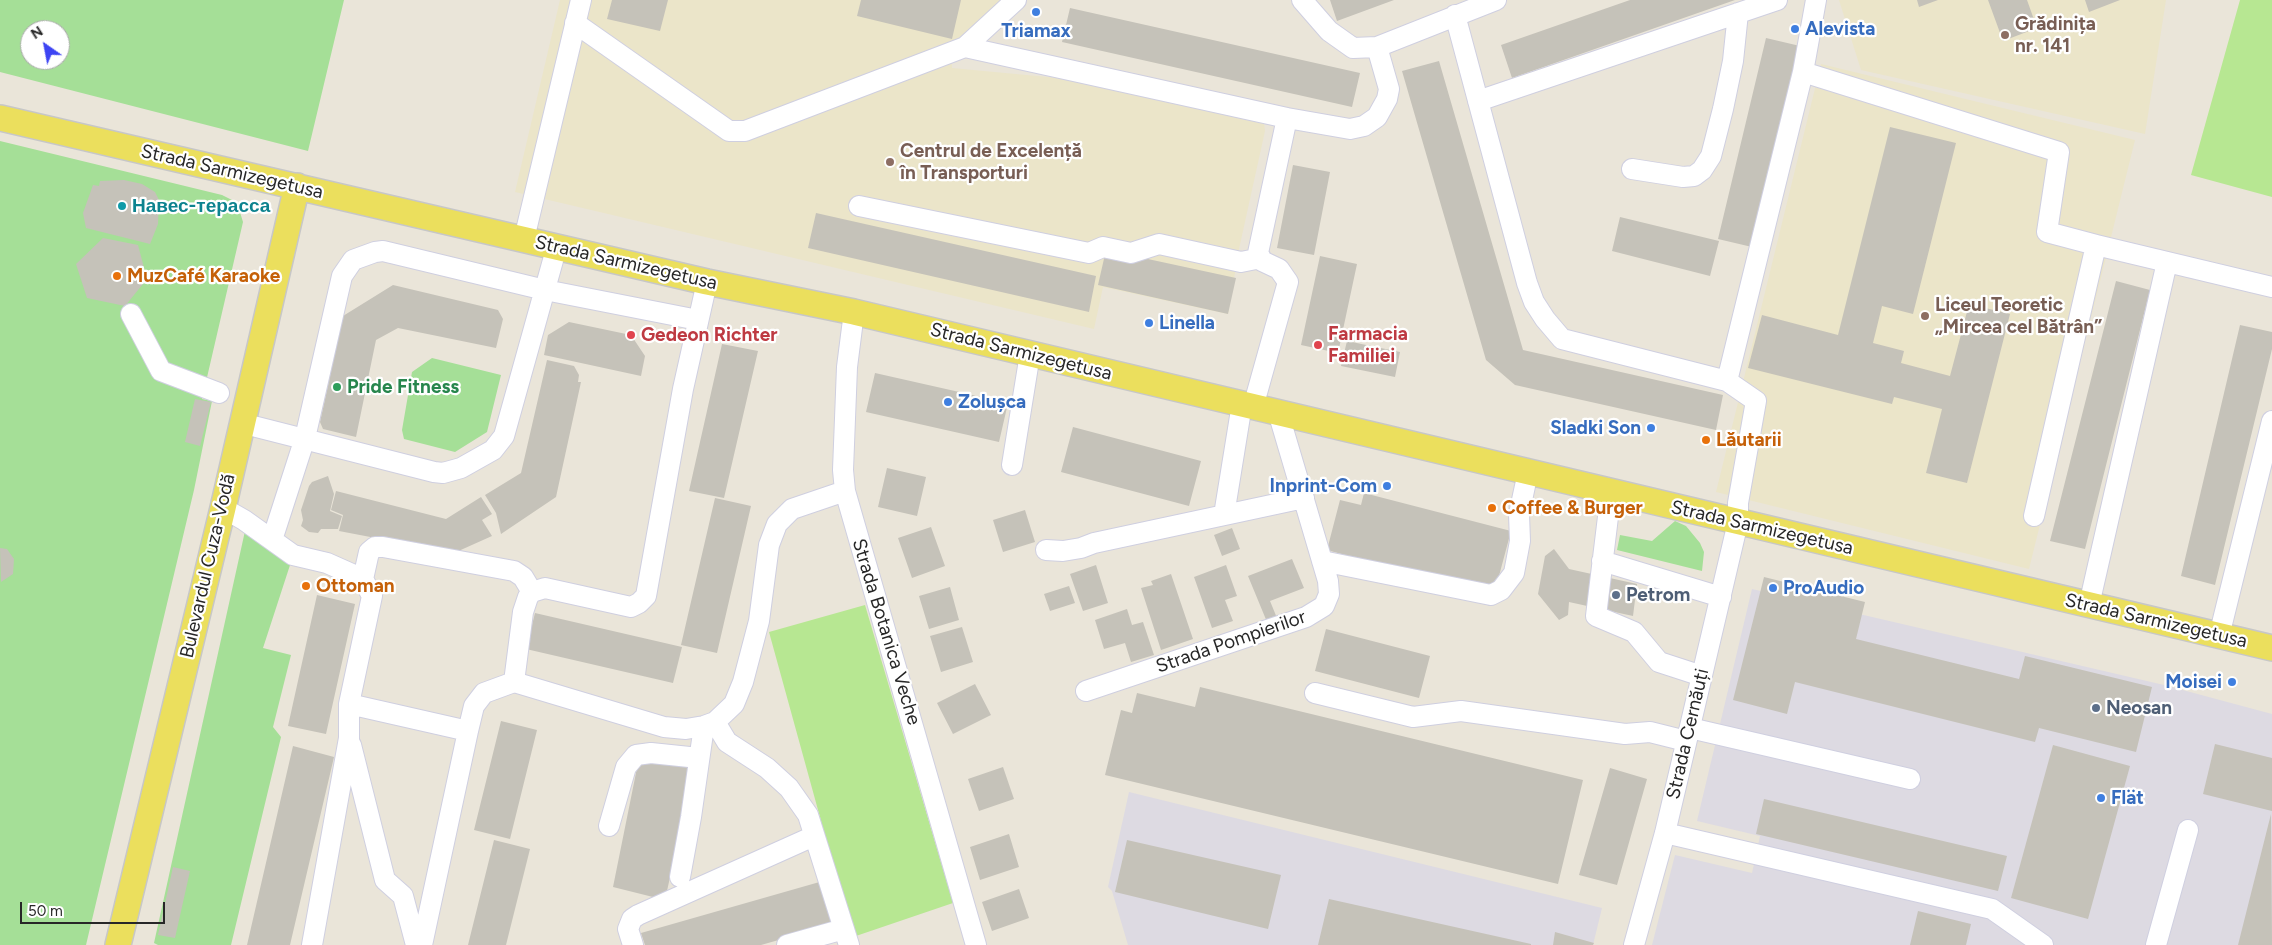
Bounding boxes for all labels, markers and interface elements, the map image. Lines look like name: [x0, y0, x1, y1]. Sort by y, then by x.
marker: Triamax: [1030, 6, 1042, 18]
place label: Grădinița nr. 141: [2015, 13, 2096, 57]
place label: Alevista: [1805, 18, 1875, 40]
north arrow: [20, 20, 70, 70]
place label: Triamax: [1001, 20, 1071, 42]
text: N: [28, 23, 46, 43]
marker: Alevista: [1789, 23, 1801, 35]
marker: Grădinița nr. 141: [1999, 29, 2011, 41]
street label: Strada Sarmizegetusa: [139, 140, 325, 204]
place label: Centrul de Excelență în Transporturi: [900, 140, 1082, 184]
marker: Centrul de Excelență în Transporturi: [884, 156, 896, 168]
place label: Навес-терасса: [132, 195, 270, 217]
marker: Навес-терасса: [116, 200, 128, 212]
street label: Strada Sarmizegetusa: [533, 231, 719, 295]
place label: MuzCafé Karaoke: [127, 265, 280, 287]
marker: MuzCafé Karaoke: [111, 270, 123, 282]
place label: Liceul Teoretic „Mircea cel Bătrân”: [1935, 294, 2102, 338]
marker: Liceul Teoretic „Mircea cel Bătrân”: [1919, 310, 1931, 322]
place label: Linella: [1159, 312, 1215, 334]
marker: Linella: [1143, 317, 1155, 329]
street label: Strada Sarmizegetusa: [928, 318, 1114, 386]
place label: Farmacia Familiei: [1328, 323, 1408, 367]
place label: Gedeon Richter: [641, 324, 777, 346]
marker: Gedeon Richter: [625, 329, 637, 341]
marker: Farmacia Familiei: [1312, 339, 1324, 351]
place label: Pride Fitness: [347, 376, 459, 398]
marker: Pride Fitness: [331, 381, 343, 393]
place label: Zolușca: [958, 391, 1026, 413]
marker: Zolușca: [942, 396, 954, 408]
place label: Sladki Son: [1550, 417, 1641, 439]
marker: Sladki Son: [1645, 422, 1657, 434]
place label: Lăutarii: [1716, 429, 1782, 451]
marker: Lăutarii: [1700, 434, 1712, 446]
street label: Bulevardul Cuza-Vodă: [176, 472, 240, 660]
place label: Inprint-Com: [1270, 475, 1377, 497]
marker: Inprint-Com: [1381, 480, 1393, 492]
street label: Strada Sarmizegetusa: [1669, 496, 1855, 560]
place label: Coffee & Burger: [1502, 497, 1643, 519]
marker: Coffee & Burger: [1486, 502, 1498, 514]
street label: Strada Botanica Veche: [847, 536, 925, 728]
place label: Ottoman: [316, 575, 395, 597]
place label: ProAudio: [1783, 577, 1864, 599]
marker: Ottoman: [300, 580, 312, 592]
marker: ProAudio: [1767, 582, 1779, 594]
place label: Petrom: [1626, 584, 1690, 606]
marker: Petrom: [1610, 589, 1622, 601]
street label: Strada Sarmizegetusa: [2063, 589, 2249, 653]
street label: Strada Pompierilor: [1153, 606, 1309, 678]
street label: Strada Cernăuți: [1662, 666, 1714, 802]
place label: Moisei: [2165, 671, 2222, 693]
marker: Moisei: [2226, 676, 2238, 688]
place label: Neosan: [2106, 697, 2172, 719]
marker: Neosan: [2090, 702, 2102, 714]
place label: Flät: [2111, 787, 2144, 809]
marker: Flät: [2095, 792, 2107, 804]
scale bar: [22, 892, 168, 924]
text: 50 m: [28, 902, 63, 920]

